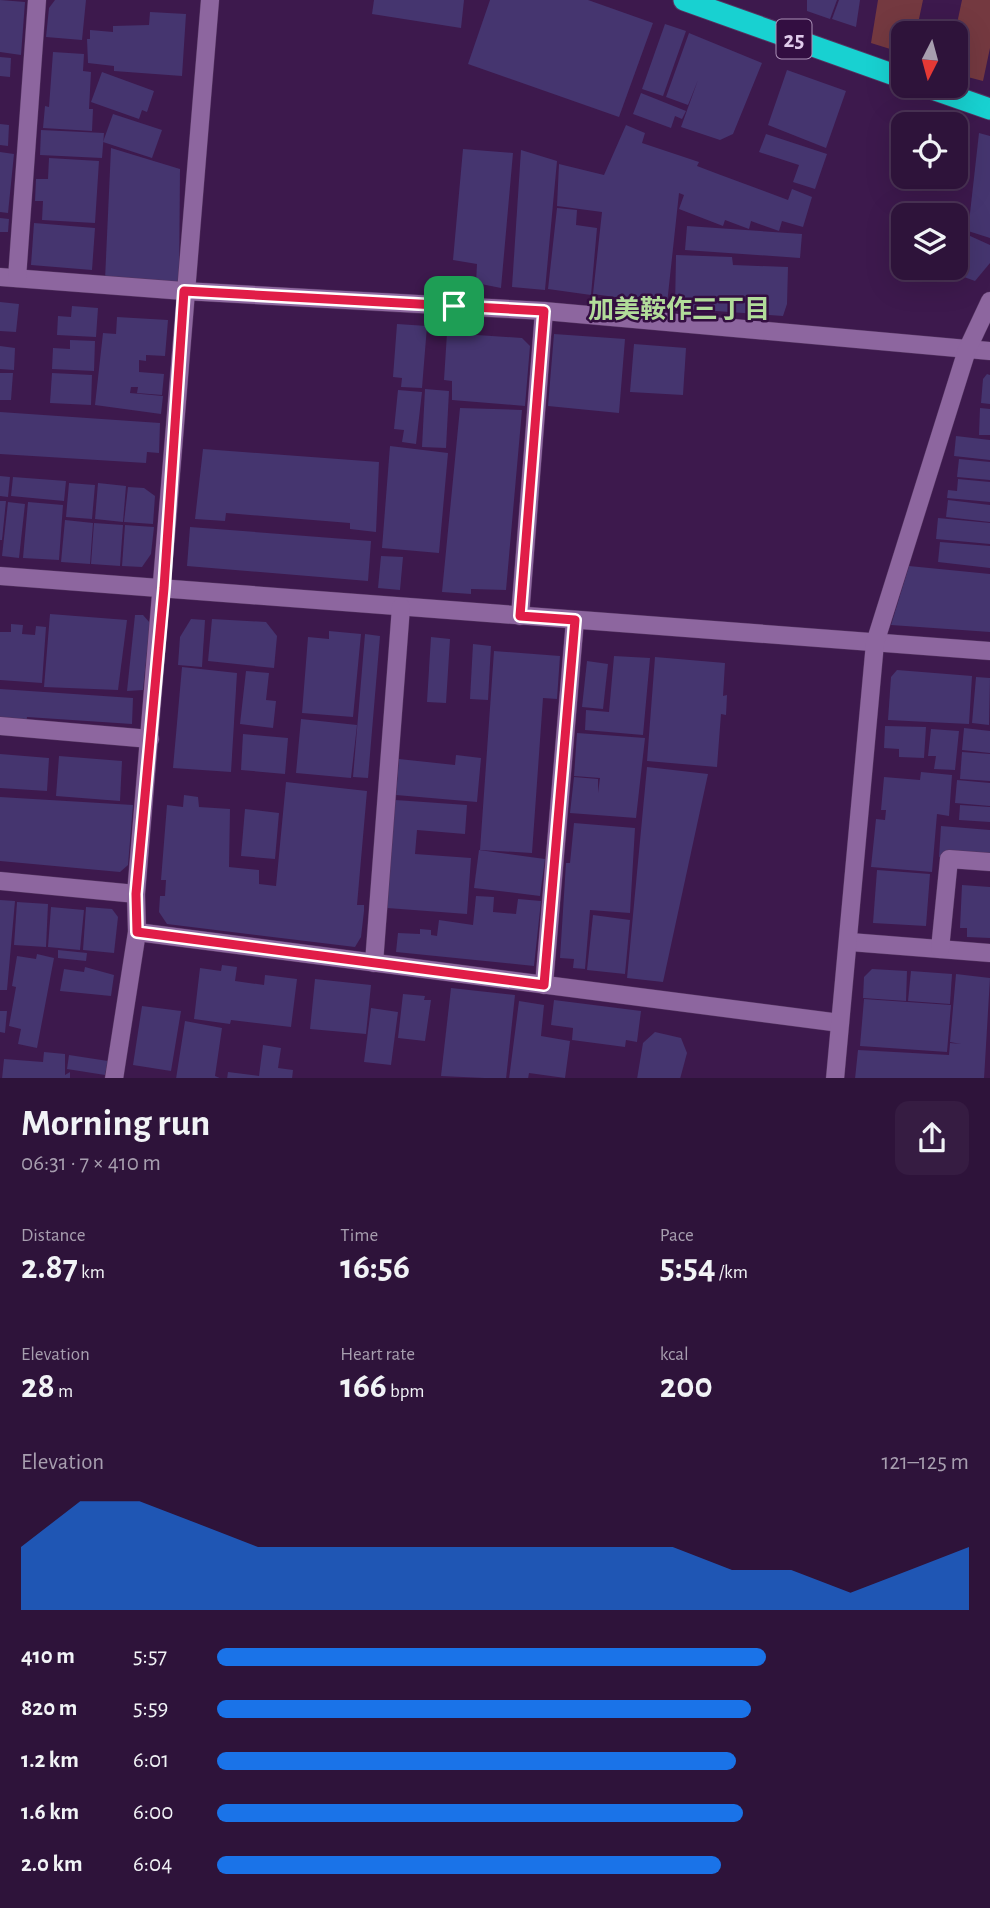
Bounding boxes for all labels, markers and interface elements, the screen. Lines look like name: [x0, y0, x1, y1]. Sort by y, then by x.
road number: 25: [776, 20, 812, 58]
north arrow: [891, 21, 968, 98]
map controls: [891, 21, 968, 280]
button: locate: [891, 112, 968, 189]
button: layers: [891, 203, 968, 280]
pin: [424, 276, 484, 336]
icon: arrive: [435, 287, 473, 325]
district label: 加美鞍作三丁目: [588, 295, 770, 323]
button: share: [895, 1101, 969, 1175]
text: Morning run: [21, 1105, 210, 1143]
text: 06:31 · 7 × 410 m: [21, 1152, 161, 1175]
text: Distance: [21, 1226, 85, 1245]
text: Time: [340, 1226, 378, 1245]
text: Pace: [660, 1226, 694, 1245]
text: 2.87: [21, 1250, 78, 1285]
text: 16:56: [340, 1250, 410, 1285]
text: 5:54: [660, 1250, 716, 1285]
text: km: [78, 1263, 105, 1282]
text: /km: [716, 1263, 748, 1282]
text: Elevation: [21, 1345, 90, 1364]
text: Heart rate: [340, 1345, 415, 1364]
text: kcal: [660, 1345, 689, 1364]
text: 28: [21, 1369, 55, 1404]
text: 166: [340, 1369, 387, 1404]
text: 200: [660, 1369, 713, 1404]
text: m: [55, 1382, 73, 1401]
text: bpm: [387, 1382, 424, 1401]
text: Elevation: [21, 1451, 104, 1474]
text: 121–125 m: [882, 1451, 969, 1474]
text: 410 m: [21, 1645, 75, 1668]
text: 5:57: [133, 1645, 167, 1668]
text: 820 m: [21, 1697, 77, 1720]
text: 5:59: [133, 1697, 168, 1720]
text: 1.2 km: [21, 1749, 79, 1772]
text: 6:01: [133, 1749, 169, 1772]
text: 1.6 km: [21, 1801, 79, 1824]
text: 6:00: [133, 1801, 173, 1824]
text: 2.0 km: [21, 1853, 83, 1876]
text: 6:04: [133, 1853, 172, 1876]

